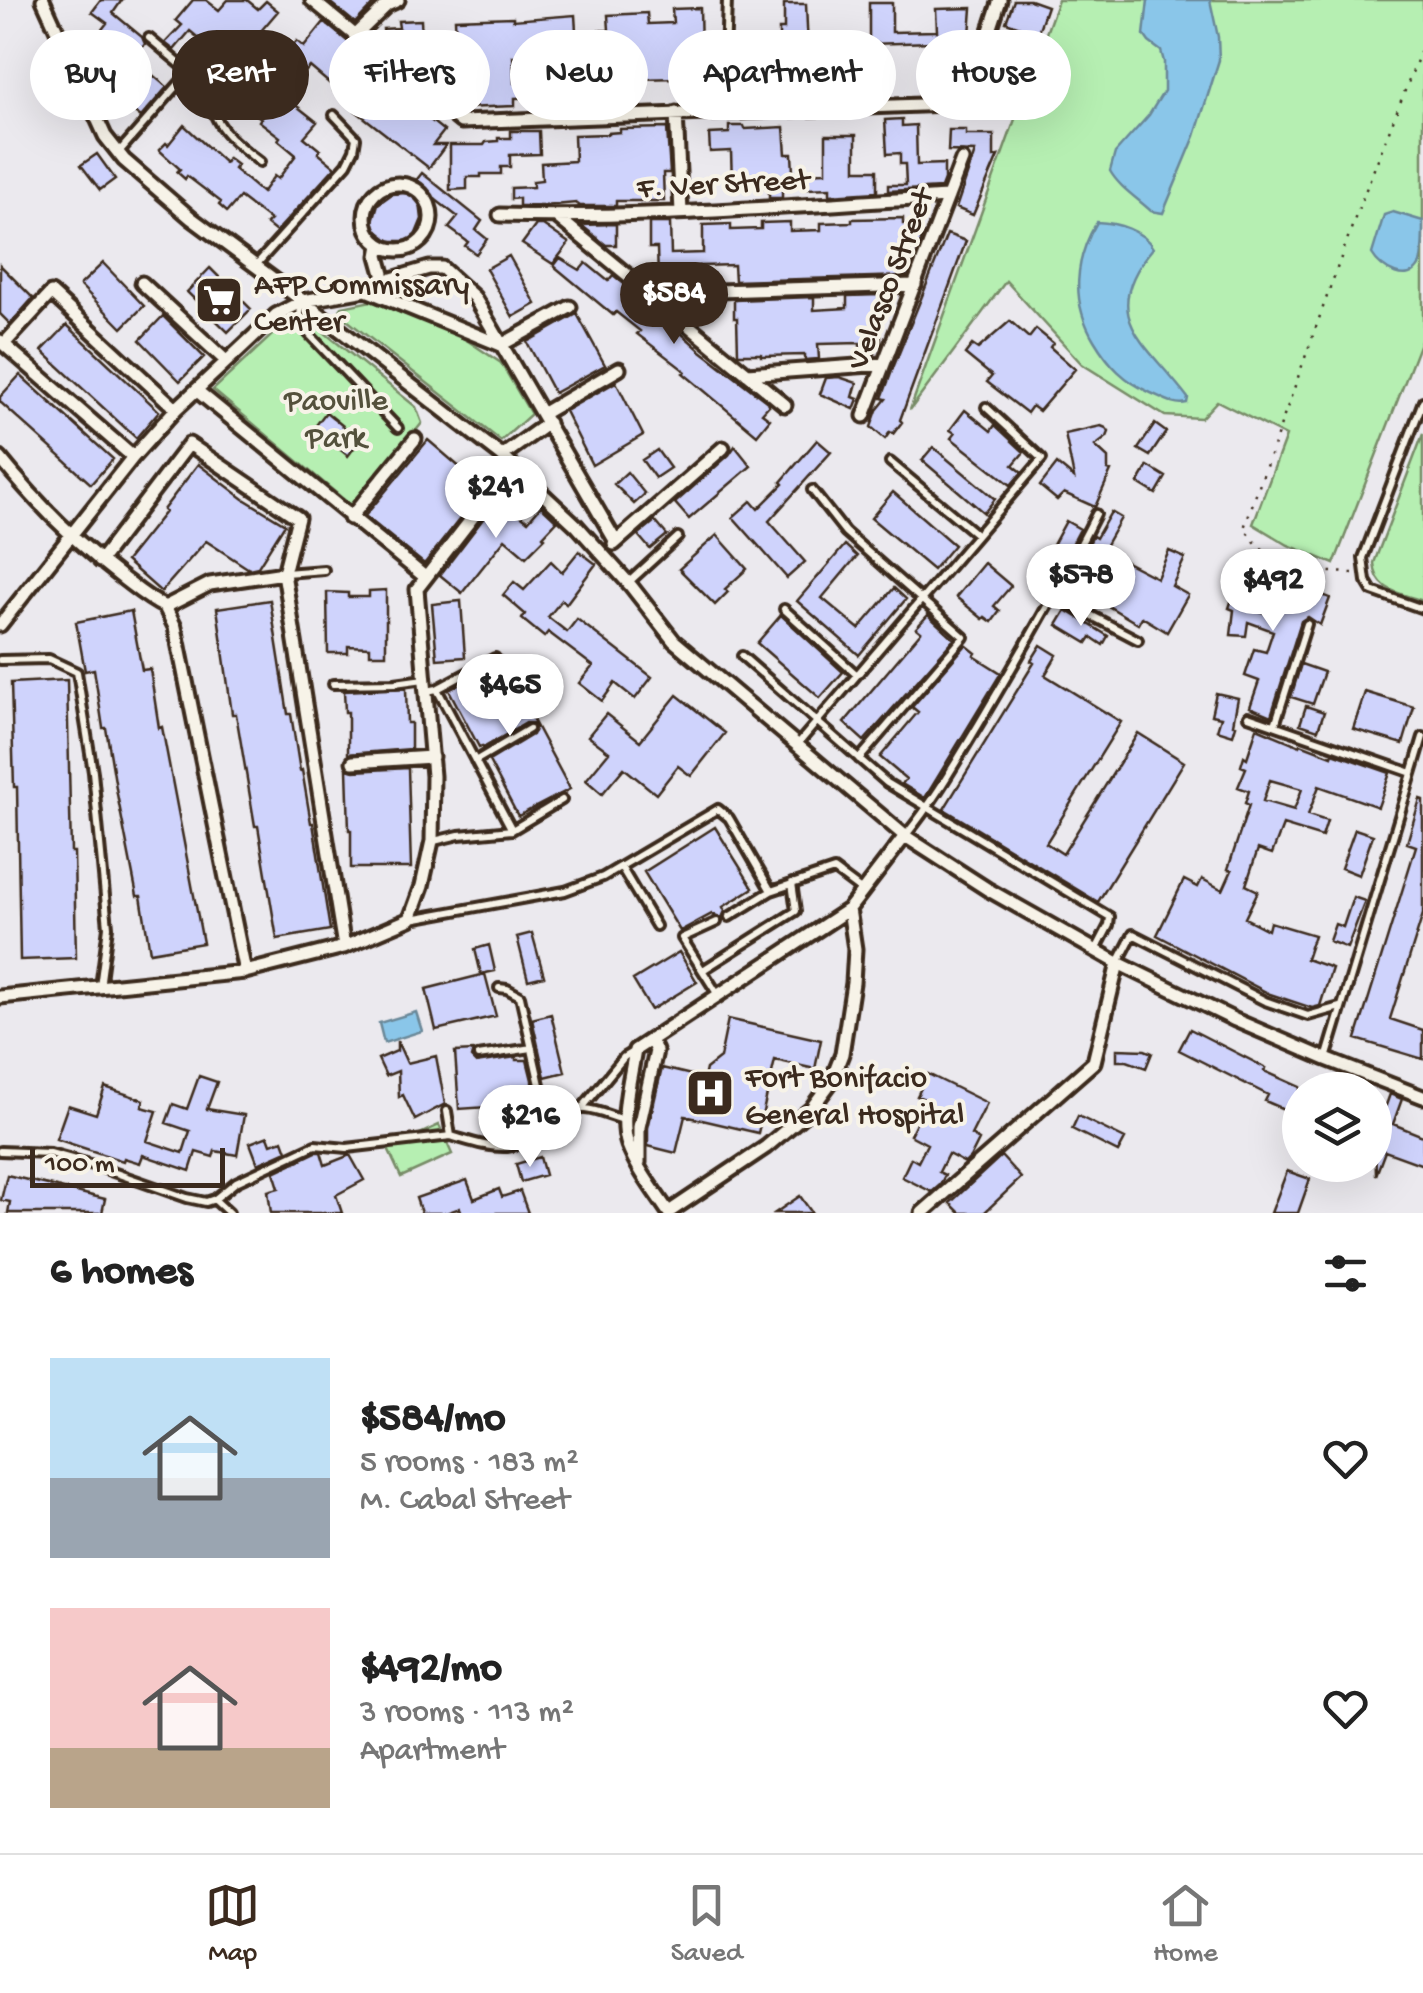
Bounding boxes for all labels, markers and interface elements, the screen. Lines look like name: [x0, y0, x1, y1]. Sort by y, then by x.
chip: Buy: [30, 30, 152, 120]
chip: Rent: [172, 30, 309, 120]
chip: Filters: [329, 30, 490, 120]
chip: New: [510, 30, 648, 120]
chip: Apartment: [668, 30, 896, 120]
chip: House: [916, 30, 1071, 120]
street label: F. Ver Street: [635, 162, 813, 210]
street label: Velasco Street: [840, 181, 946, 377]
pin: $584: [615, 262, 733, 347]
place label: AFP Commissary Center: [254, 268, 469, 343]
supermarket icon: AFP Commissary Center: [193, 274, 245, 326]
text: $584: [642, 275, 706, 313]
park label: Paoville Park: [283, 384, 388, 459]
pin: $241: [437, 456, 555, 541]
text: $241: [467, 469, 525, 507]
pin: $578: [1022, 544, 1140, 629]
pin: $492: [1214, 549, 1332, 634]
text: $578: [1048, 557, 1114, 595]
text: $492: [1242, 562, 1304, 600]
pin: $465: [451, 654, 569, 739]
text: $465: [479, 667, 541, 705]
place label: Fort Bonifacio General Hospital: [744, 1061, 964, 1136]
hospital icon: Fort Bonifacio General Hospital: [684, 1067, 736, 1119]
map controls: [1282, 1072, 1392, 1182]
button: layers: [1282, 1072, 1392, 1182]
pin: $216: [471, 1085, 589, 1170]
text: $216: [500, 1098, 560, 1136]
scale bar: [30, 1143, 225, 1188]
text: 100 m: [45, 1149, 115, 1182]
icon: filters: [1318, 1246, 1373, 1301]
text: 6 homes: [50, 1249, 193, 1298]
text: $584/mo: [360, 1396, 506, 1445]
icon: home: [130, 1398, 250, 1518]
icon: heart: [1318, 1431, 1373, 1486]
text: 5 rooms · 183 m²: [360, 1445, 579, 1483]
text: M. Cabal Street: [360, 1483, 570, 1521]
text: $492/mo: [360, 1646, 502, 1695]
icon: home: [130, 1648, 250, 1768]
icon: heart: [1318, 1681, 1373, 1736]
text: 3 rooms · 113 m²: [360, 1695, 574, 1733]
text: Apartment: [360, 1733, 504, 1771]
tab: Map: [205, 1878, 260, 1971]
tab: Saved: [671, 1878, 742, 1971]
tab: Home: [1153, 1878, 1218, 1971]

